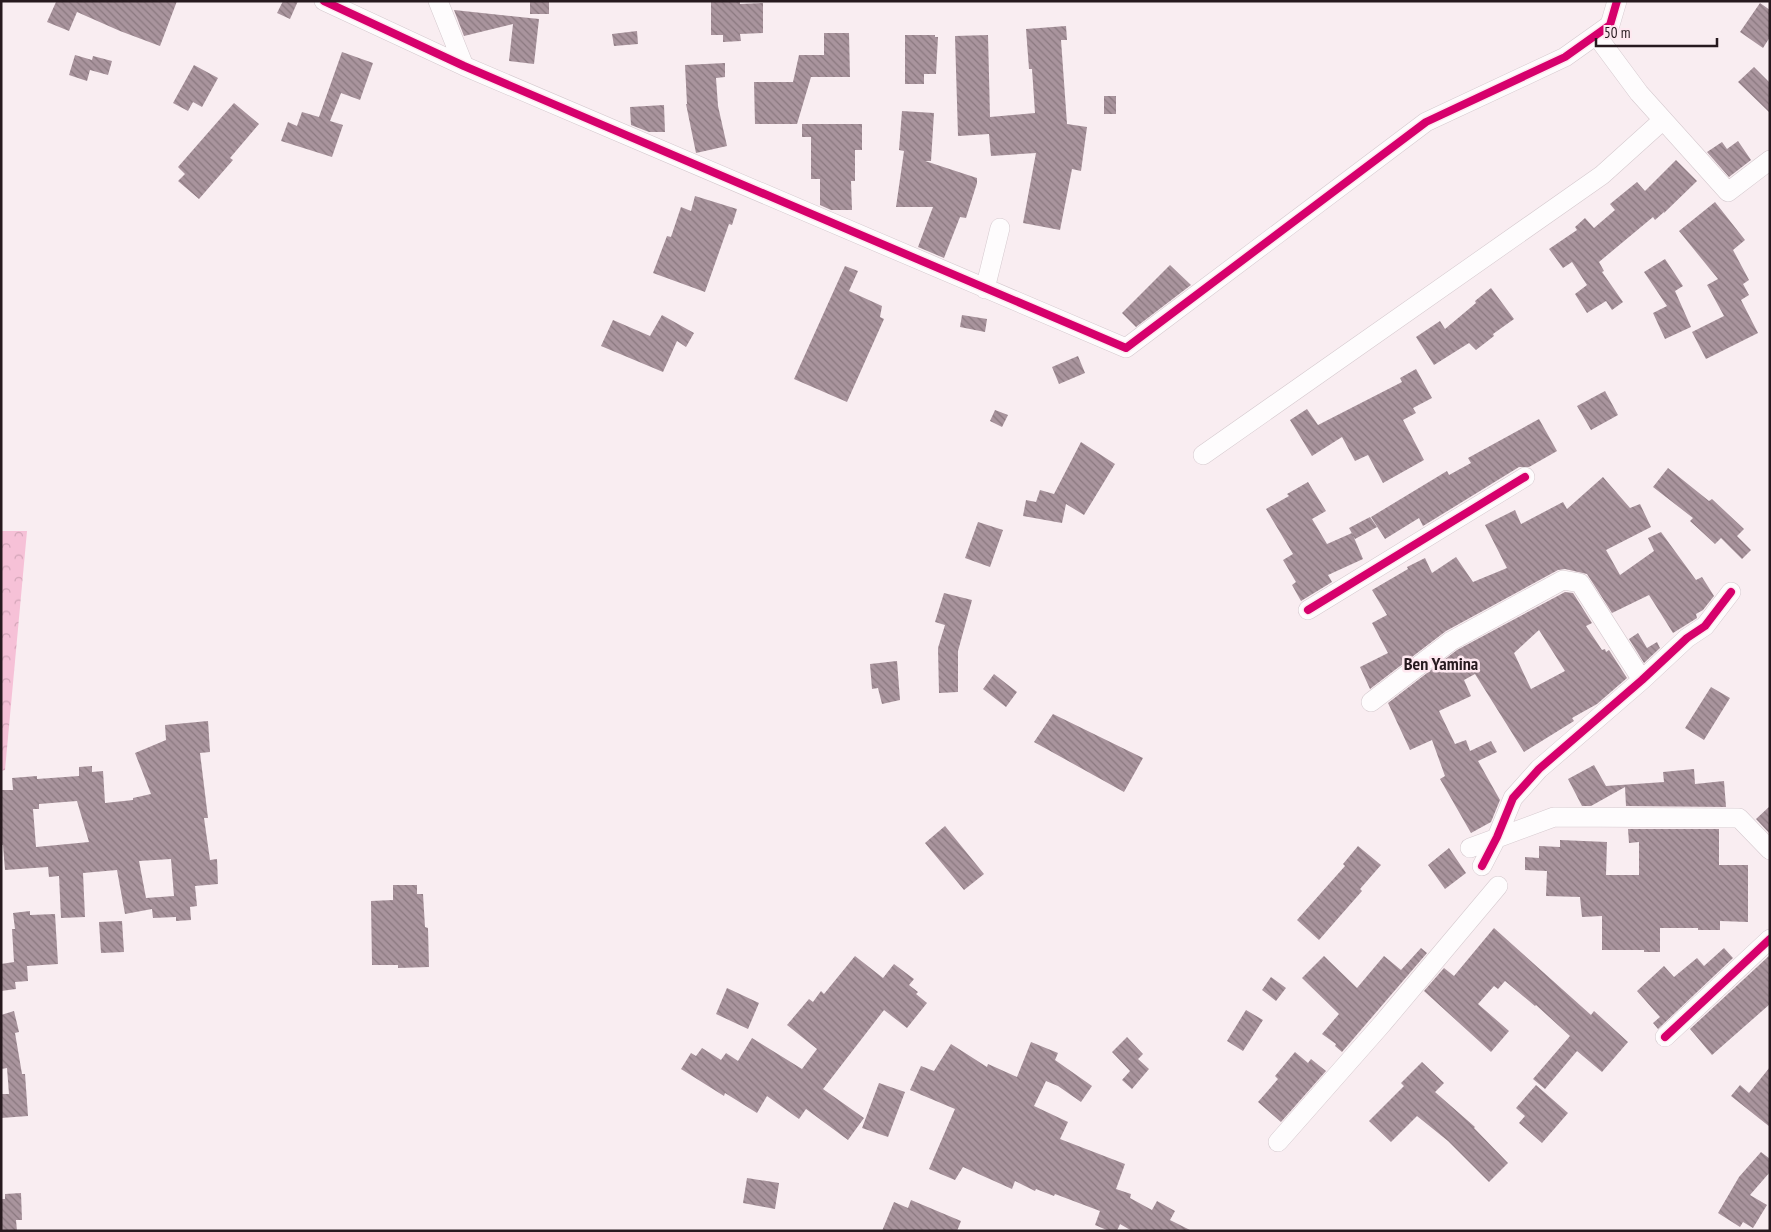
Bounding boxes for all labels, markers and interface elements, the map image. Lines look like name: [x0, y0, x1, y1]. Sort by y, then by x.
scale bar: [1596, 15, 1717, 47]
text: 50 m: [1604, 23, 1630, 42]
district label: Ben Yamina: [1404, 652, 1478, 675]

